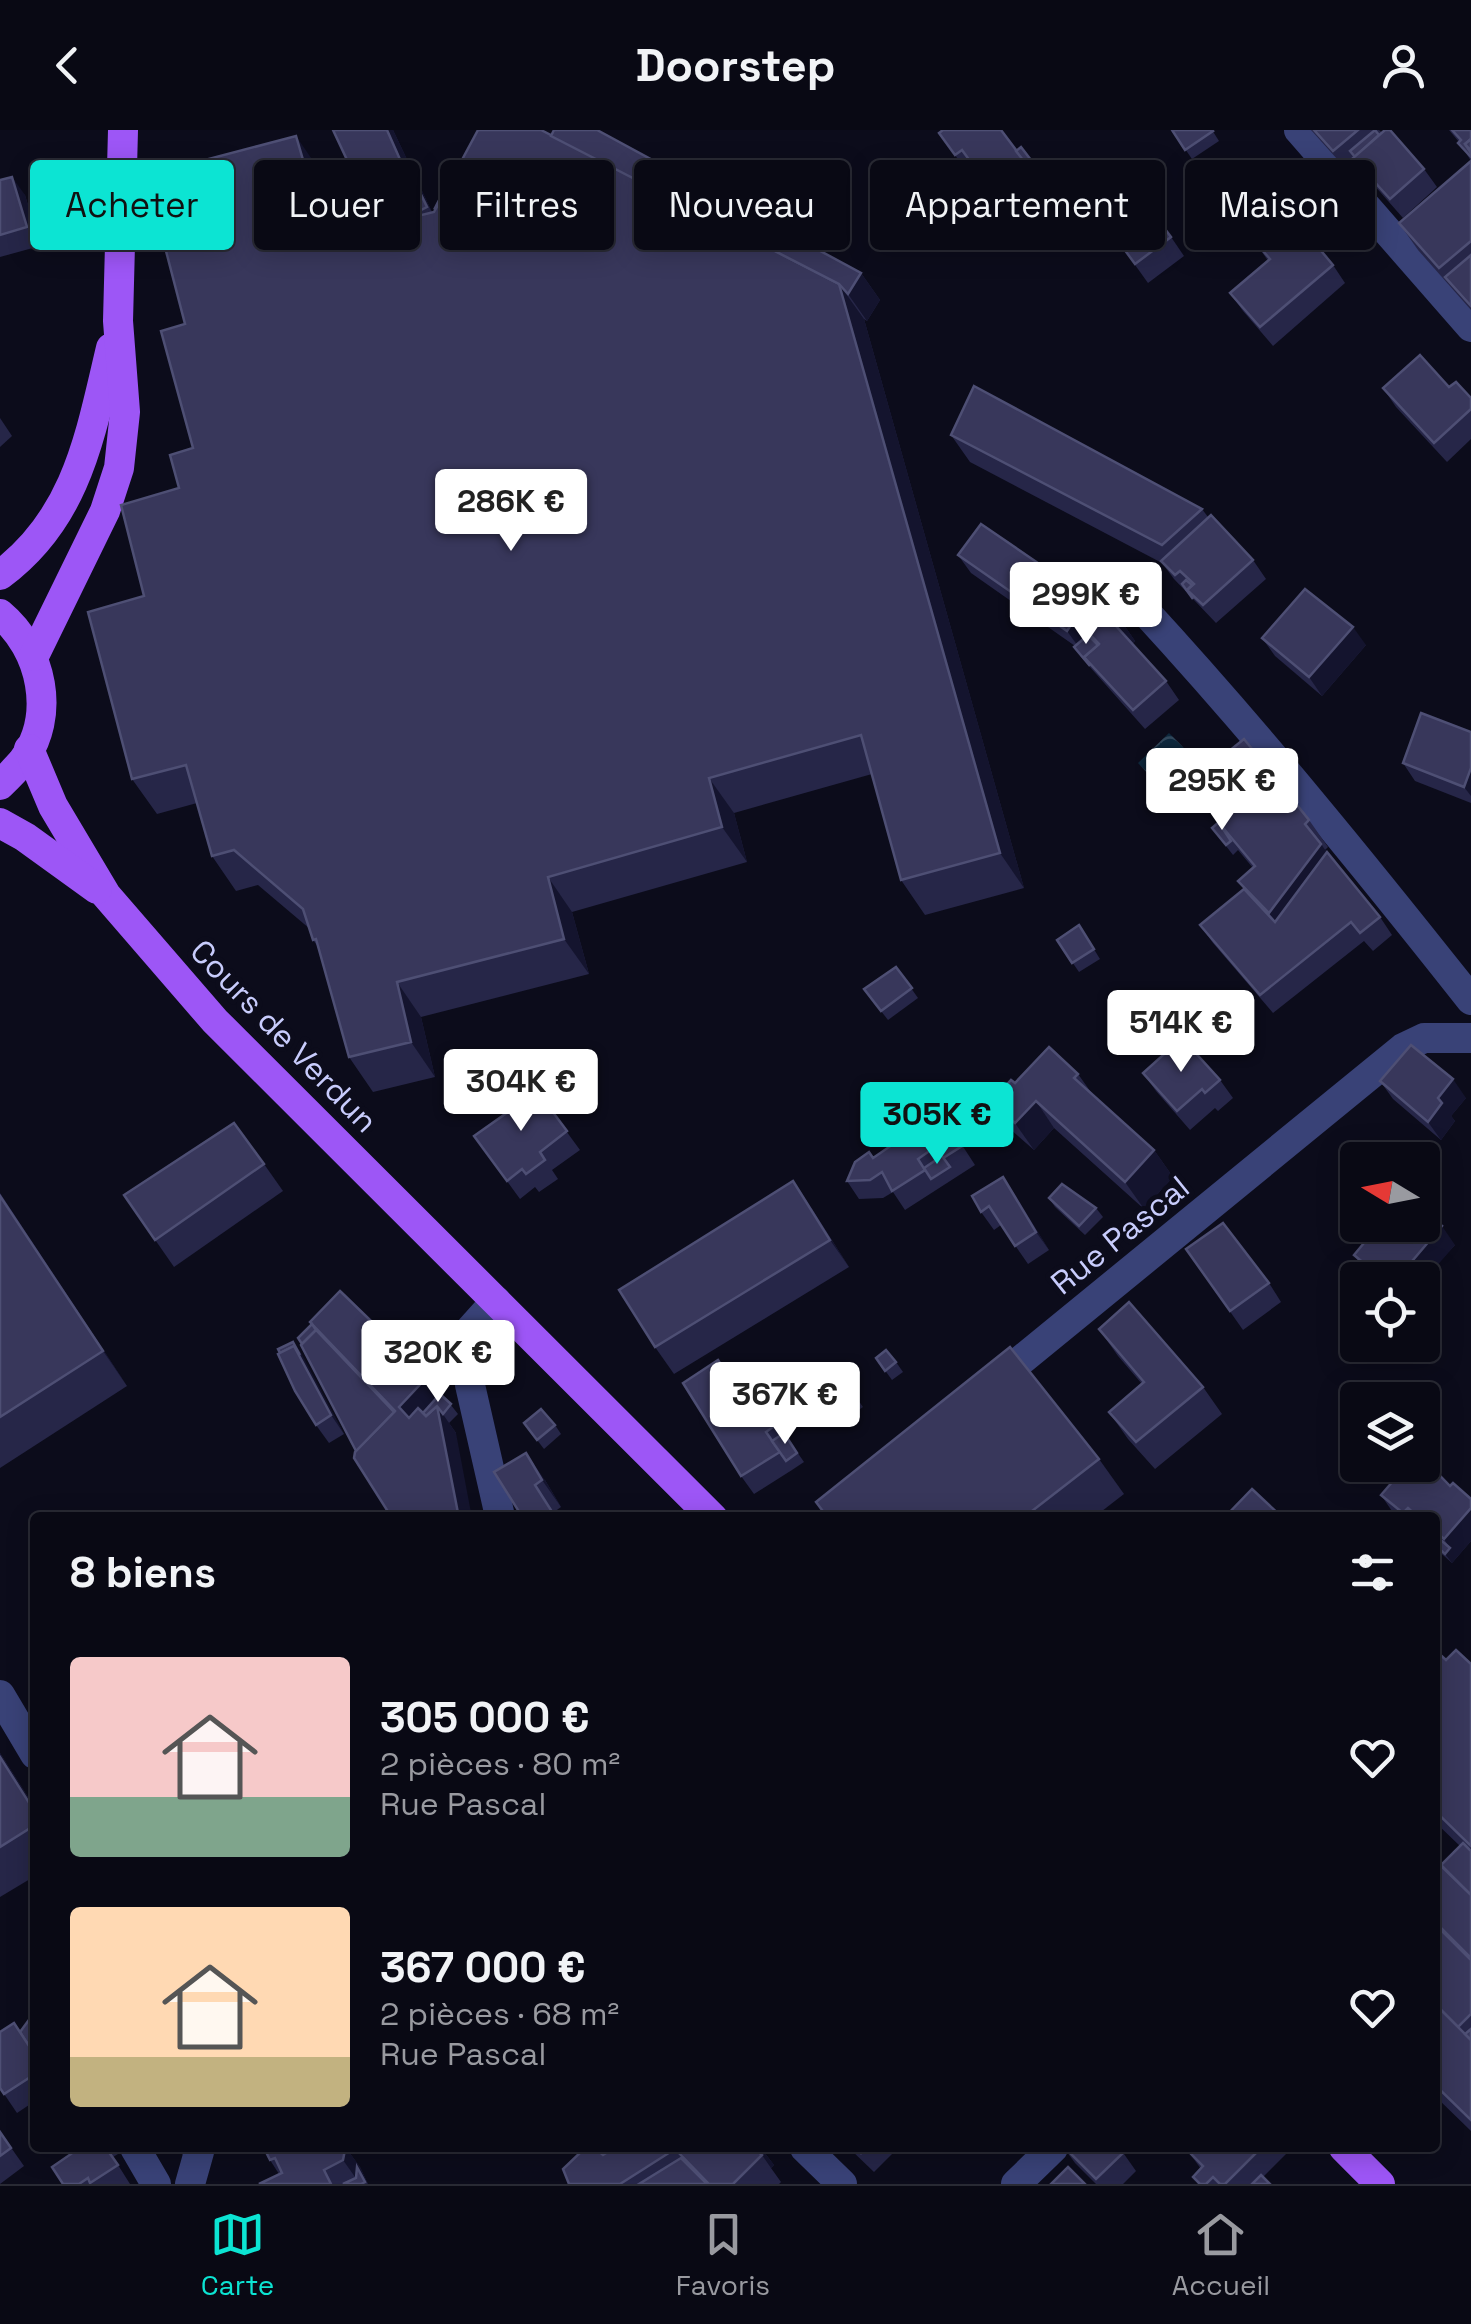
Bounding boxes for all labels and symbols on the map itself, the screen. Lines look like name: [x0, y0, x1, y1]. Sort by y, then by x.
pin: 286K €: [430, 469, 592, 554]
pin: 299K €: [1005, 562, 1167, 647]
pin: 295K €: [1141, 748, 1303, 833]
street label: Cours de Verdun: [182, 931, 386, 1141]
pin: 514K €: [1100, 990, 1262, 1075]
pin: 304K €: [440, 1049, 602, 1134]
pin: 305K €: [856, 1082, 1018, 1167]
north arrow: [1340, 1142, 1440, 1242]
street label: Rue Pascal: [1043, 1167, 1197, 1303]
pin: 320K €: [357, 1320, 519, 1405]
pin: 367K €: [704, 1362, 866, 1447]

